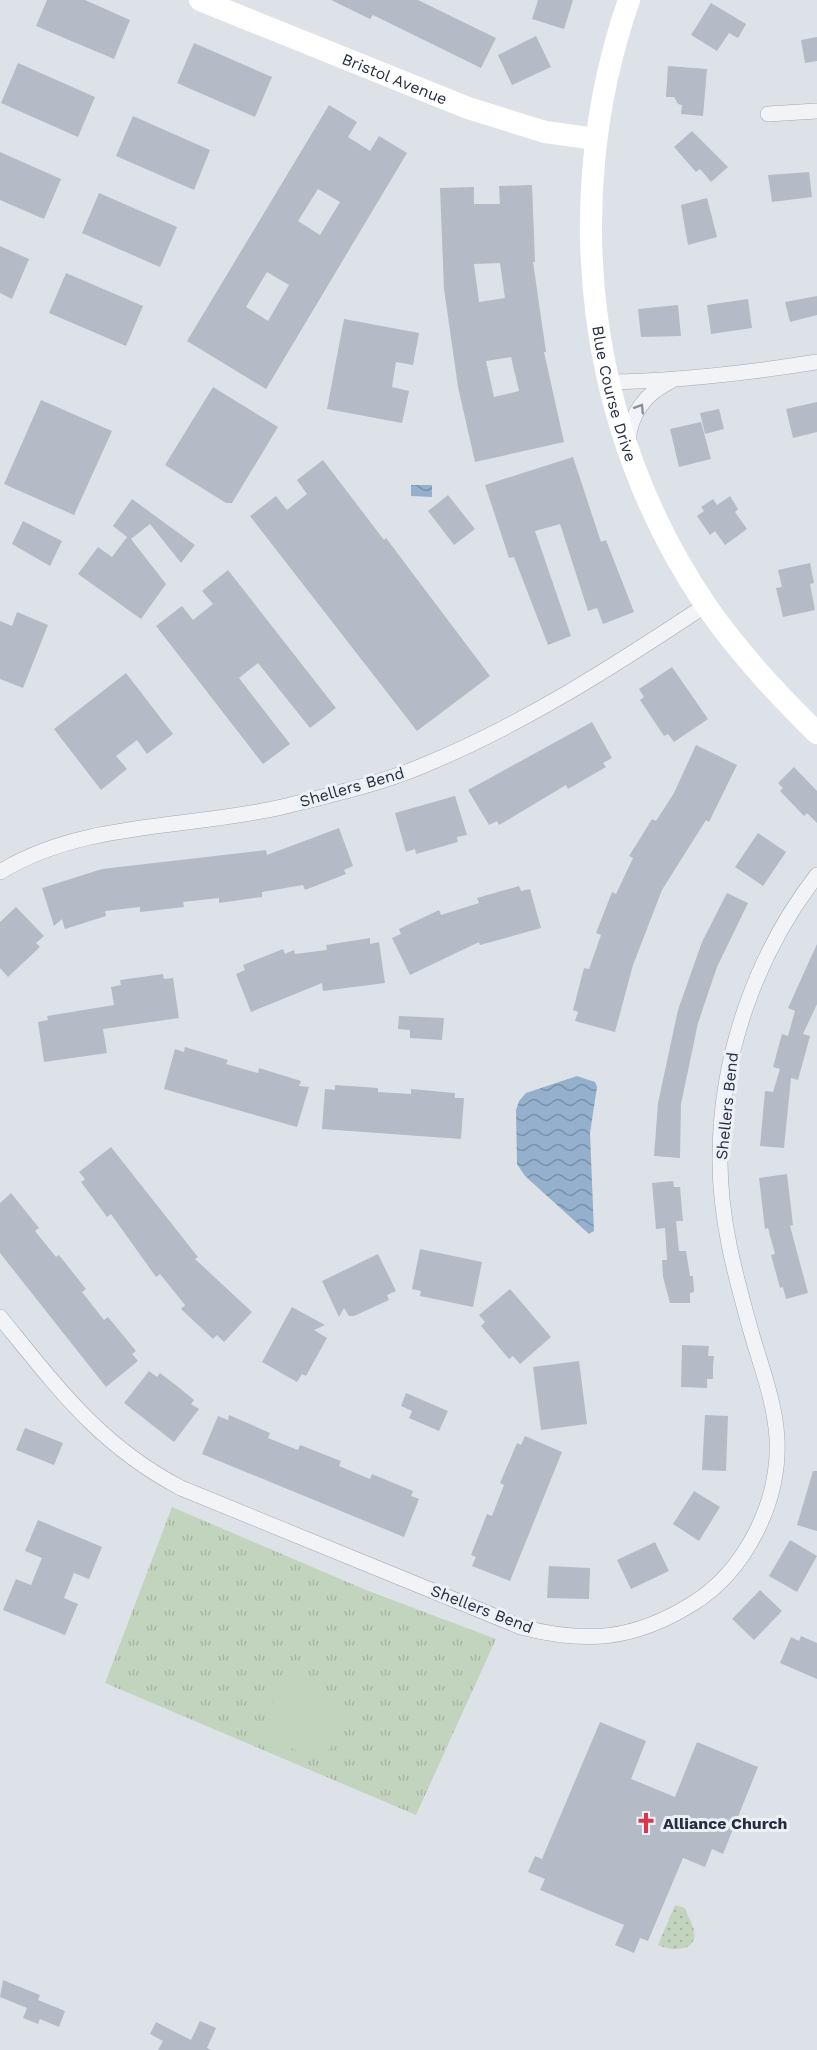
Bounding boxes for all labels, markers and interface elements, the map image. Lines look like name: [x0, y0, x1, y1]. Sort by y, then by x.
street label: Bristol Avenue: [339, 49, 450, 108]
street label: Blue Course Drive: [589, 324, 641, 464]
one-way arrow: [633, 404, 644, 415]
street label: Shellers Bend: [297, 763, 407, 811]
street label: Shellers Bend: [712, 1051, 742, 1161]
street label: Shellers Bend: [428, 1581, 536, 1637]
church icon: Alliance Church: [634, 1811, 658, 1835]
place label: Alliance Church: [663, 1814, 788, 1833]

